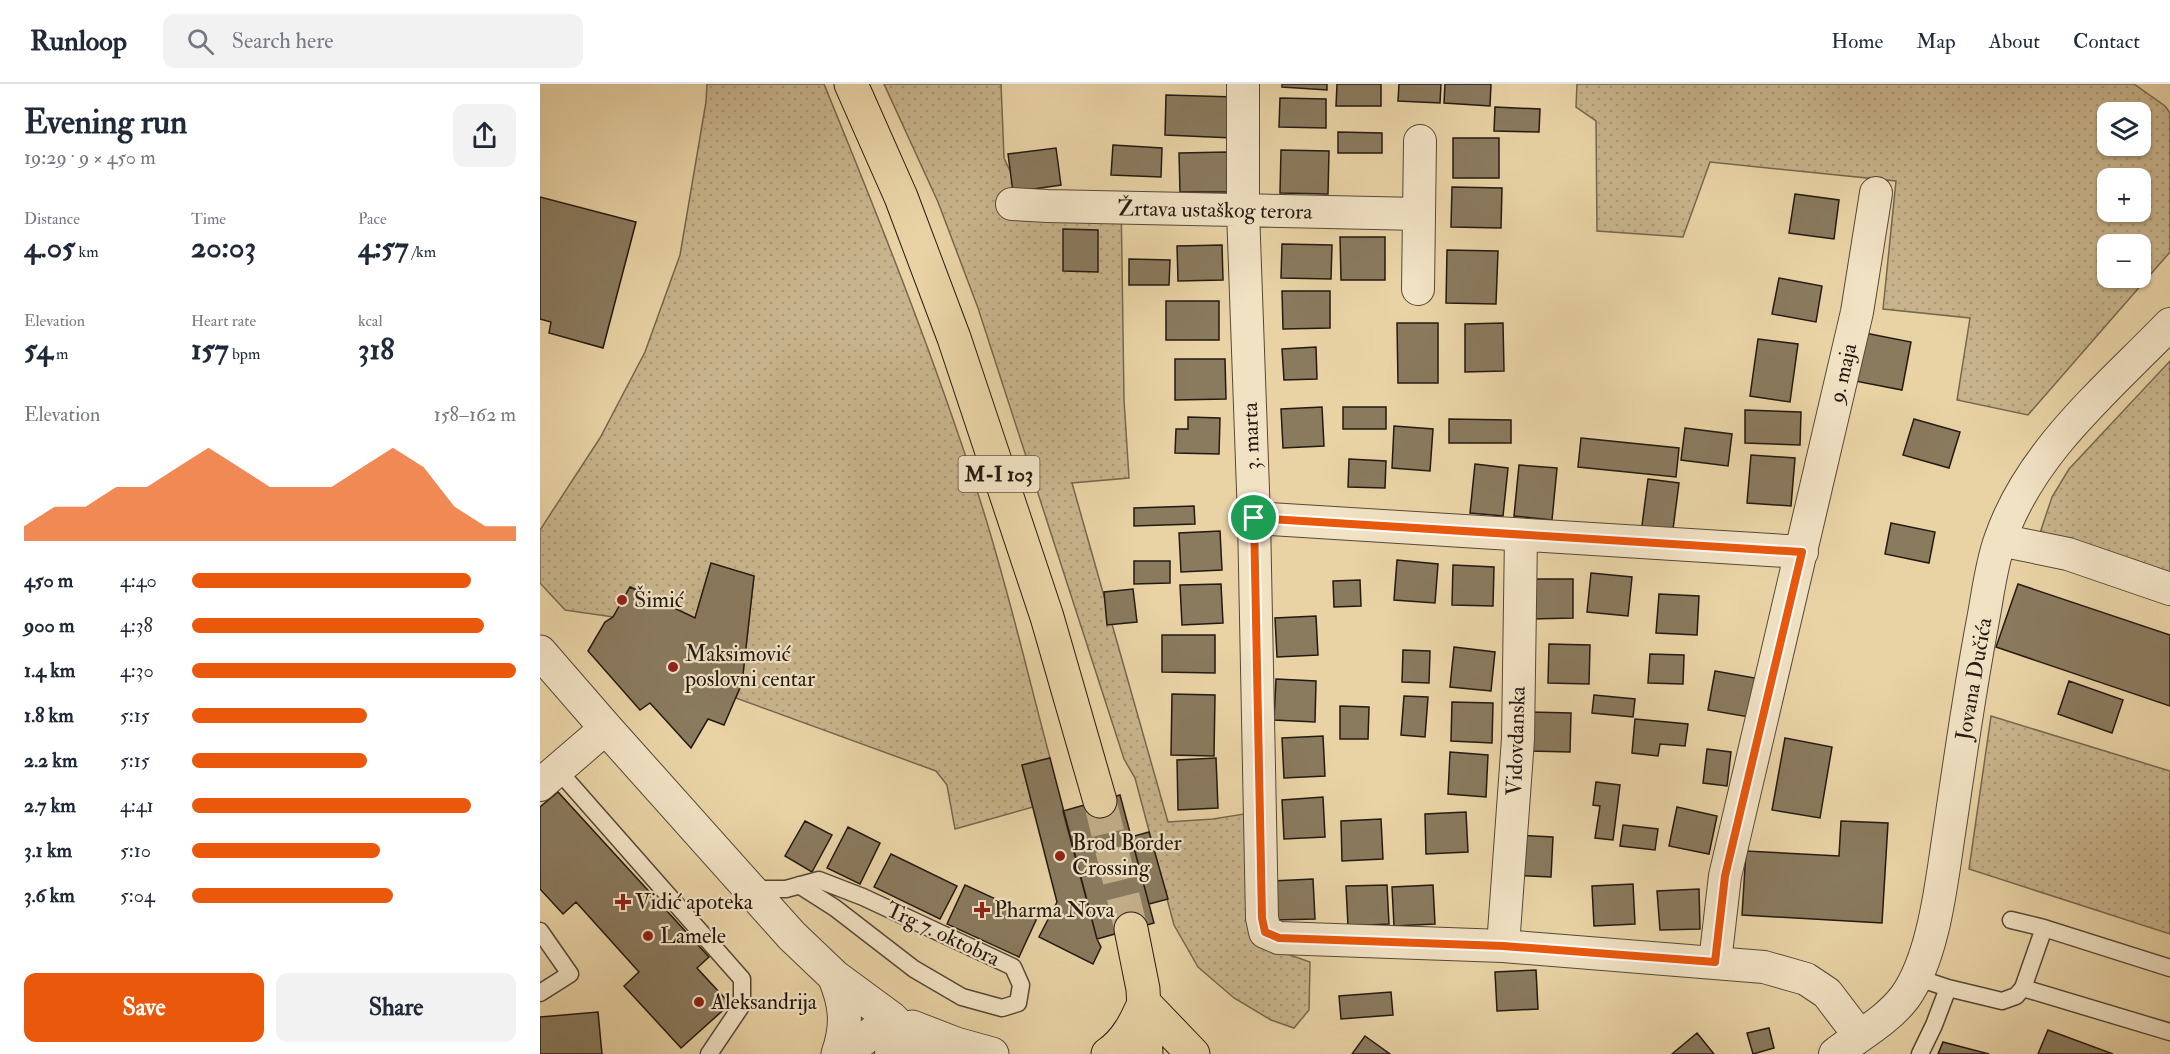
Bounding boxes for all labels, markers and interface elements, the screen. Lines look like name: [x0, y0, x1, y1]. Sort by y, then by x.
search box: [163, 14, 583, 68]
text: Runloop: [30, 24, 127, 59]
icon: search: [184, 25, 217, 58]
text: Search here: [232, 27, 334, 55]
text: Home: [1831, 28, 1883, 55]
text: Map: [1916, 28, 1956, 55]
text: About: [1989, 28, 2040, 55]
text: Contact: [2073, 28, 2140, 55]
text: Evening run: [24, 102, 187, 143]
map controls: [2097, 102, 2151, 288]
button: layers: [2097, 102, 2151, 156]
button: share: [453, 104, 516, 167]
text: 19:29 · 9 × 450 m: [24, 145, 156, 170]
button: +: [2097, 168, 2151, 222]
street label: Žrtava ustaškog terora: [1117, 193, 1314, 226]
text: Distance: [24, 209, 80, 229]
text: Time: [191, 209, 226, 229]
text: Pace: [358, 209, 387, 229]
text: 4.05: [24, 229, 75, 266]
text: 20:03: [191, 229, 256, 266]
text: 4:57: [358, 229, 409, 266]
button: −: [2097, 234, 2151, 288]
text: km: [75, 242, 99, 262]
text: /km: [409, 242, 436, 262]
text: Elevation: [24, 311, 85, 331]
text: Heart rate: [191, 311, 256, 331]
text: kcal: [358, 311, 383, 331]
text: 54: [24, 331, 53, 368]
text: 157: [191, 331, 229, 368]
text: 318: [358, 331, 394, 368]
street label: 9. maja: [1822, 339, 1864, 408]
text: m: [53, 344, 68, 364]
text: bpm: [229, 344, 260, 364]
street label: 3. marta: [1236, 401, 1266, 470]
text: Elevation: [24, 402, 100, 427]
text: 158–162 m: [434, 402, 516, 427]
road number: M-I 103: [958, 456, 1040, 492]
pin: [1228, 492, 1279, 543]
icon: arrive: [1237, 501, 1270, 534]
text: 450 m: [24, 568, 73, 593]
text: 4:40: [120, 568, 157, 593]
place label: Šimić: [634, 585, 685, 614]
marker: Šimić: [615, 593, 629, 607]
text: 900 m: [24, 613, 74, 638]
text: 4:38: [120, 613, 153, 638]
street label: Jovana Dučića: [1949, 614, 1999, 744]
place label: Maksimović poslovni centar: [684, 640, 816, 694]
text: 1.4 km: [24, 658, 75, 683]
text: 4:30: [120, 658, 154, 683]
marker: Maksimović poslovni centar: [666, 660, 680, 674]
street label: Vidovdanska: [1500, 685, 1532, 796]
text: 1.8 km: [24, 703, 74, 728]
text: 5:15: [120, 703, 150, 728]
text: 2.2 km: [24, 748, 77, 773]
text: 5:15: [120, 748, 150, 773]
text: 2.7 km: [24, 793, 76, 818]
text: 4:41: [120, 793, 154, 818]
place label: Brod Border Crossing: [1072, 829, 1183, 882]
text: 3.1 km: [24, 838, 72, 863]
text: 5:10: [120, 838, 151, 863]
marker: Brod Border Crossing: [1053, 849, 1067, 863]
text: 3.6 km: [24, 883, 75, 908]
text: 5:04: [120, 883, 155, 908]
place label: Vidić apoteka: [635, 888, 754, 917]
marker: Vidić apoteka: [616, 895, 630, 909]
street label: Trg 7. oktobra: [882, 895, 1005, 973]
place label: Pharma Nova: [994, 896, 1115, 924]
marker: Pharma Nova: [975, 903, 989, 917]
place label: Lamele: [660, 922, 726, 950]
marker: Lamele: [641, 929, 655, 943]
button: Save: [24, 973, 264, 1042]
button: Share: [276, 973, 516, 1042]
place label: Aleksandrija: [710, 988, 818, 1016]
marker: Aleksandrija: [692, 995, 706, 1009]

